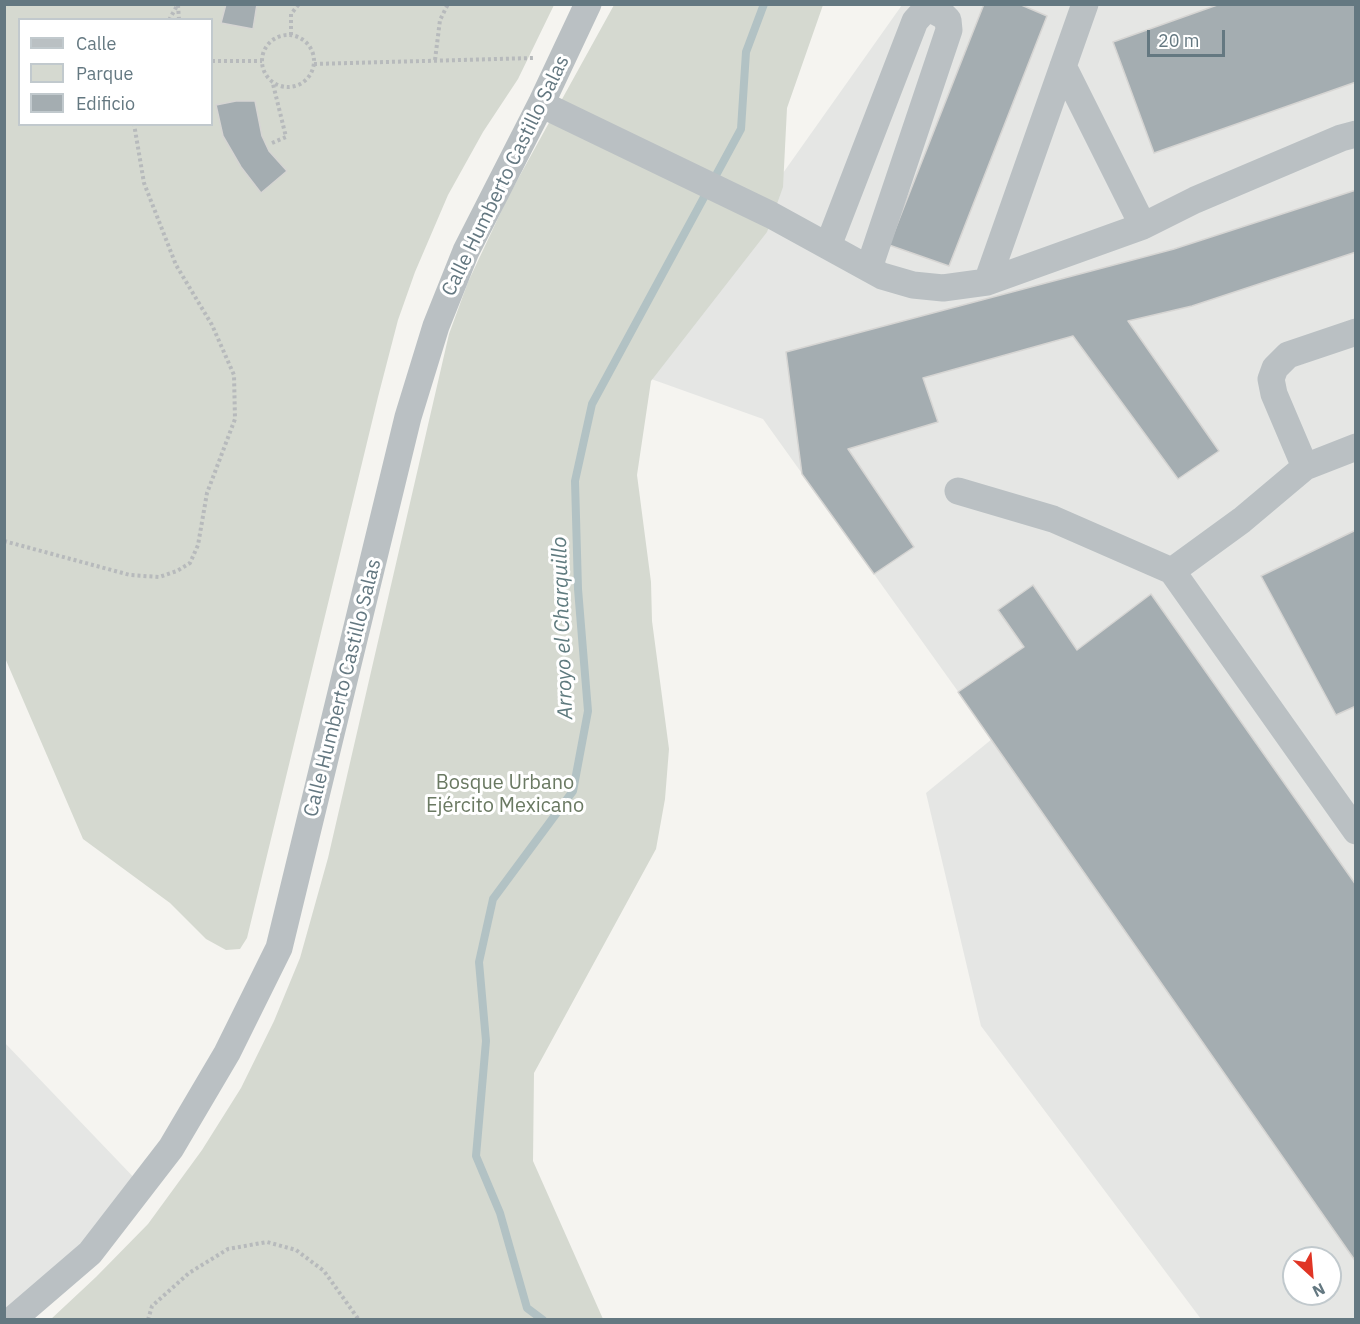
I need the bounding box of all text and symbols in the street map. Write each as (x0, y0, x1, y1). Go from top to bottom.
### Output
legend (18, 18, 213, 126)
scale bar (1150, 18, 1228, 56)
text: 20 m (1158, 29, 1200, 52)
text: Calle (76, 32, 116, 55)
street label: Calle Humberto Castillo Salas (437, 52, 575, 300)
text: Parque (76, 62, 133, 85)
text: Edificio (76, 92, 135, 115)
water label: Arroyo el Charquillo (547, 536, 579, 720)
street label: Calle Humberto Castillo Salas (299, 557, 387, 819)
park label: Bosque Urbano Ejército Mexicano (426, 771, 584, 818)
north arrow (1282, 1246, 1342, 1306)
text: N (1309, 1279, 1329, 1302)

